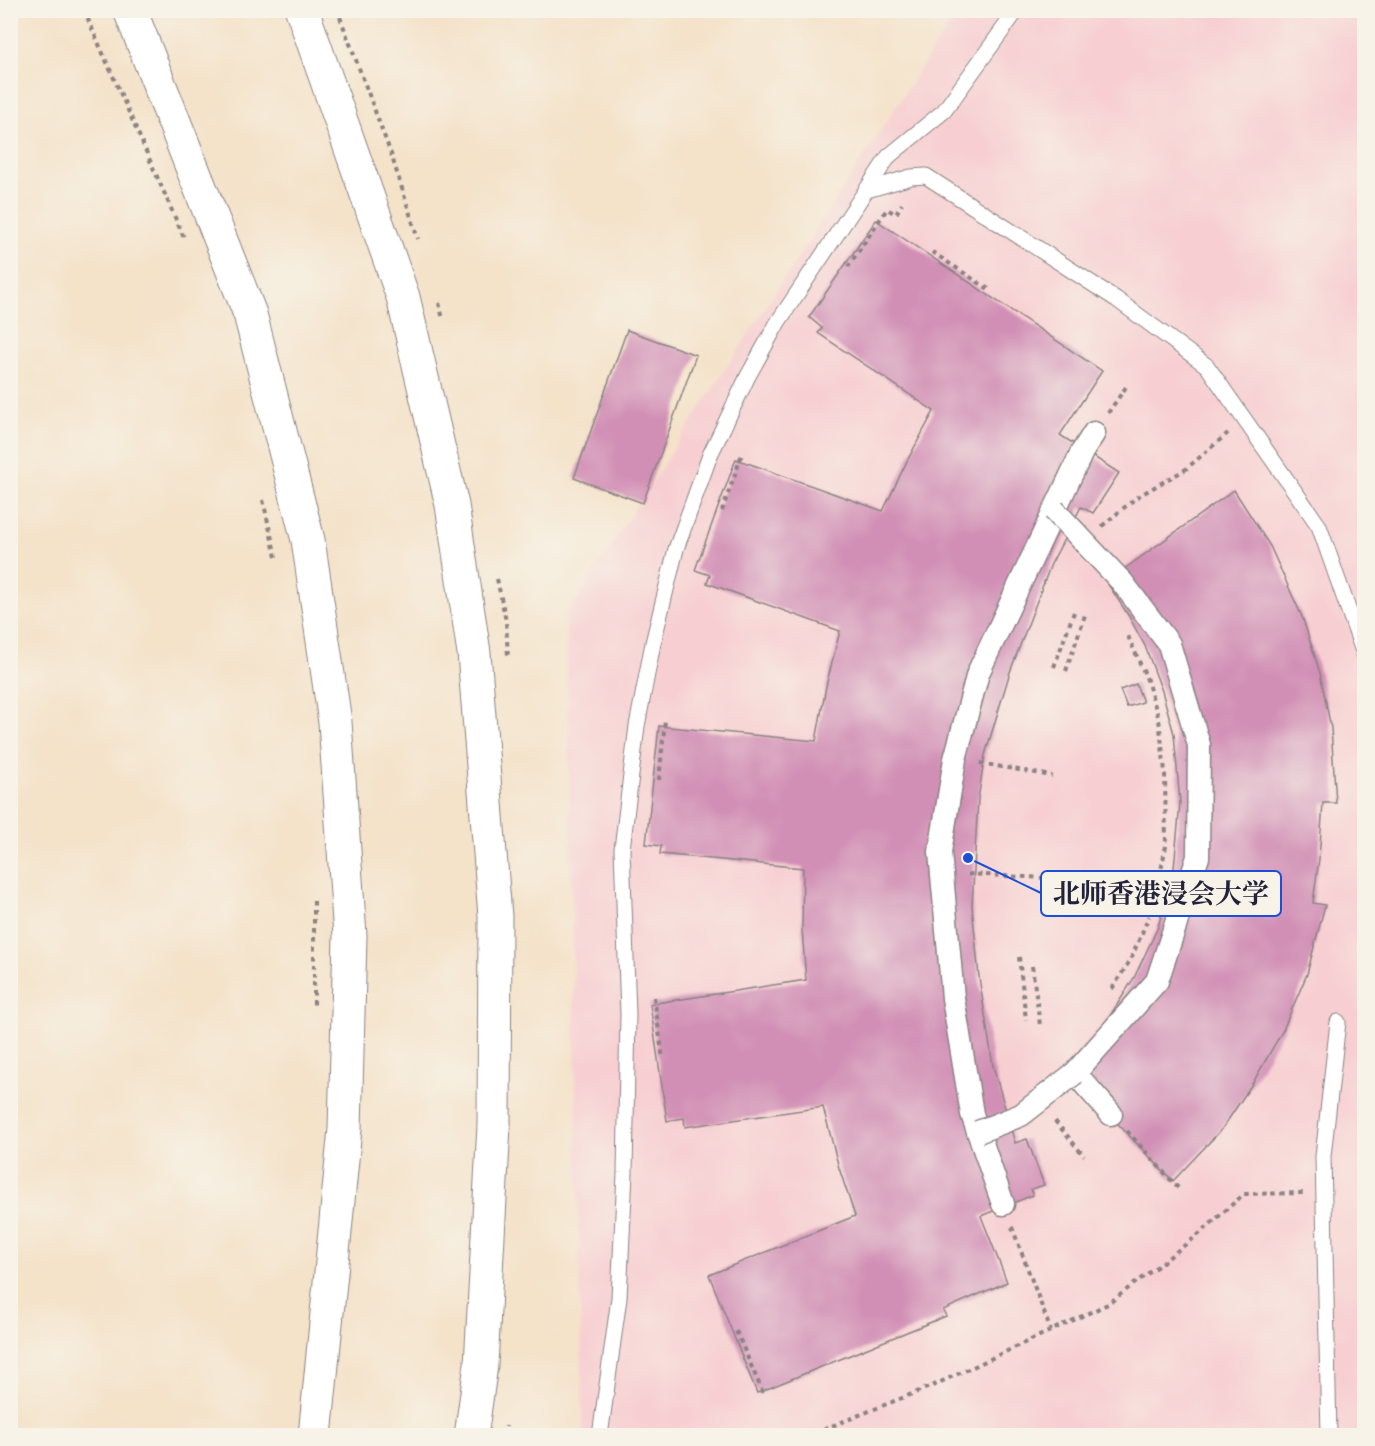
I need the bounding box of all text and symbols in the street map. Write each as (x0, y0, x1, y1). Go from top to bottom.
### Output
callout: 北师香港浸会大学 (1041, 871, 1281, 916)
text: 北师香港浸会大学 (1053, 876, 1269, 913)

